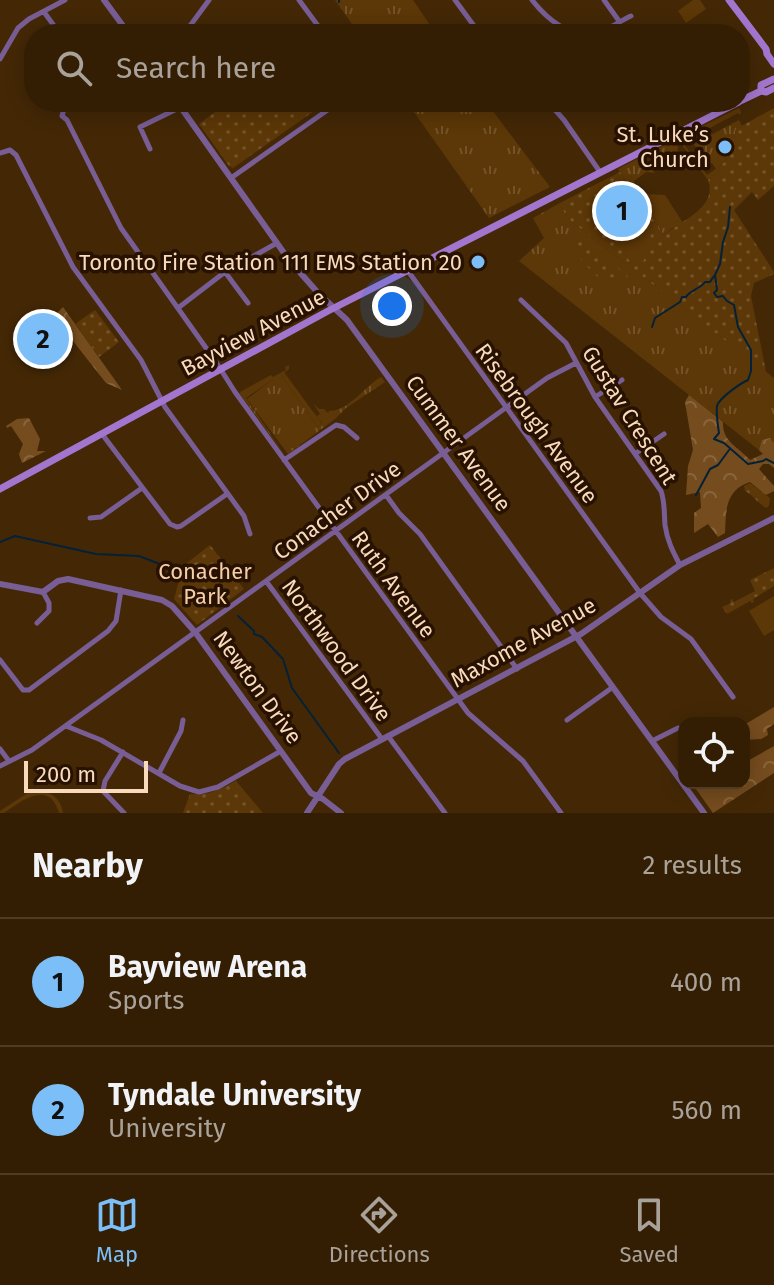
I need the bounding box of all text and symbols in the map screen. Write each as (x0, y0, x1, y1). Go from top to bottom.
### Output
search box (24, 24, 750, 112)
icon: search (52, 46, 96, 90)
text: Search here (116, 50, 276, 86)
place label: St. Luke’s Church (617, 121, 709, 173)
marker: St. Luke’s Church (716, 138, 734, 156)
pin: 1 (596, 181, 648, 241)
place label: Toronto Fire Station 111 EMS Station 20 (79, 249, 462, 276)
marker: Toronto Fire Station 111 EMS Station 20 (469, 253, 487, 271)
street label: Bayview Avenue (176, 283, 330, 382)
your location (372, 286, 412, 326)
pin: 2 (17, 309, 69, 369)
street label: Risebrough Avenue (469, 338, 604, 509)
street label: Gustav Crescent (576, 341, 683, 489)
street label: Cummer Avenue (400, 370, 517, 517)
street label: Conacher Drive (268, 455, 406, 566)
street label: Ruth Avenue (346, 525, 441, 643)
park label: Conacher Park (158, 558, 252, 610)
street label: Northwood Drive (276, 574, 397, 727)
street label: Maxome Avenue (446, 591, 601, 694)
street label: Newton Drive (207, 625, 308, 749)
map controls (678, 717, 750, 789)
button: locate (678, 717, 750, 789)
scale bar (24, 757, 148, 793)
text: 200 m (36, 761, 96, 788)
text: Nearby (32, 845, 143, 886)
text: 2 results (642, 850, 742, 881)
text: Bayview Arena (108, 949, 307, 985)
text: 1 (52, 967, 64, 998)
text: 400 m (670, 967, 742, 998)
text: Sports (108, 985, 184, 1016)
text: Tyndale University (108, 1077, 361, 1113)
text: 2 (51, 1095, 65, 1126)
text: 560 m (671, 1095, 742, 1126)
text: University (108, 1113, 226, 1144)
tab: Map (95, 1193, 139, 1268)
tab: Directions (329, 1193, 430, 1268)
tab: Saved (620, 1193, 679, 1268)

